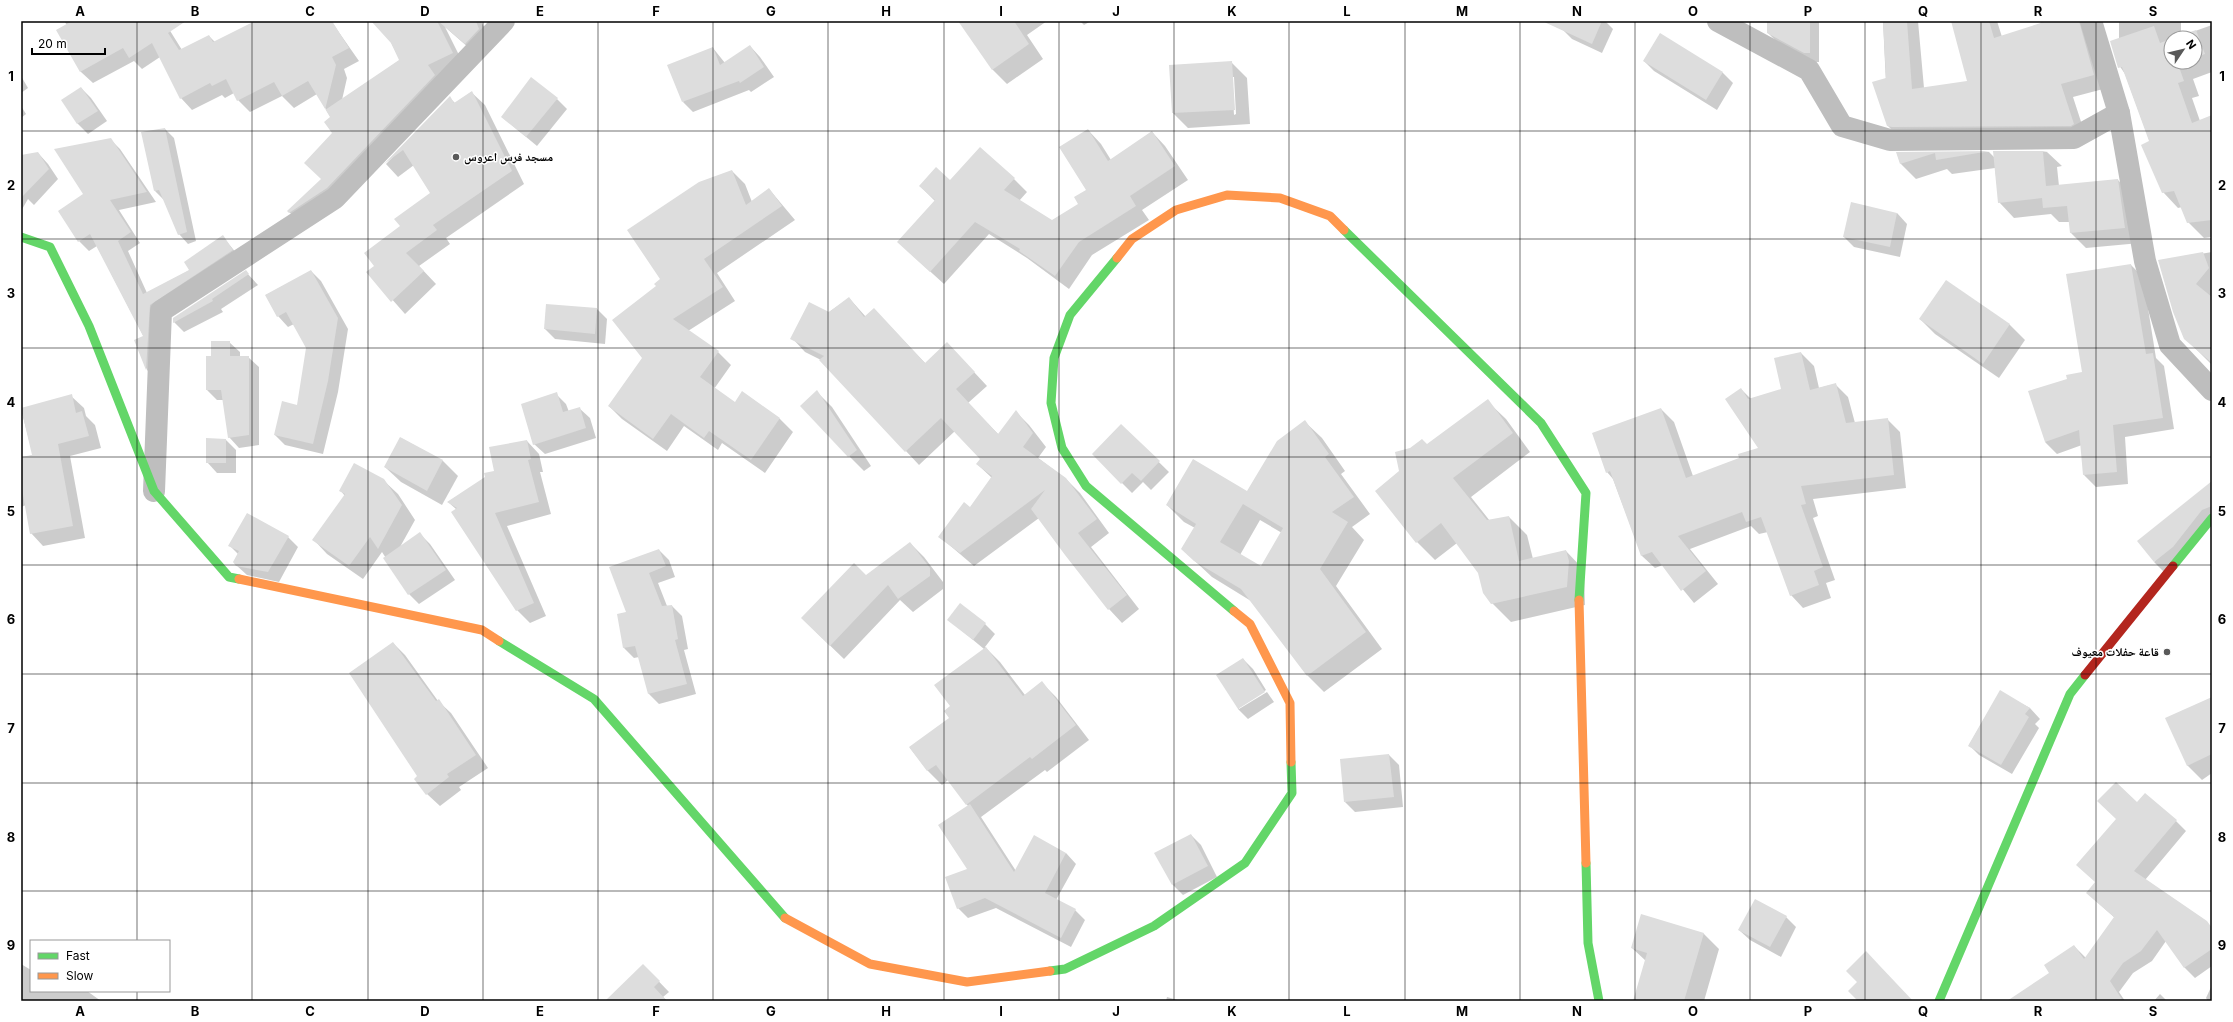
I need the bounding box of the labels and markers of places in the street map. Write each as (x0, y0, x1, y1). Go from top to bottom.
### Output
place label: مسجد فرس اعروس (464, 149, 553, 165)
marker: مسجد فرس اعروس (451, 152, 461, 162)
place label: قاعة حفلات معيوف (2072, 644, 2159, 659)
marker: قاعة حفلات معيوف (2162, 647, 2172, 657)

